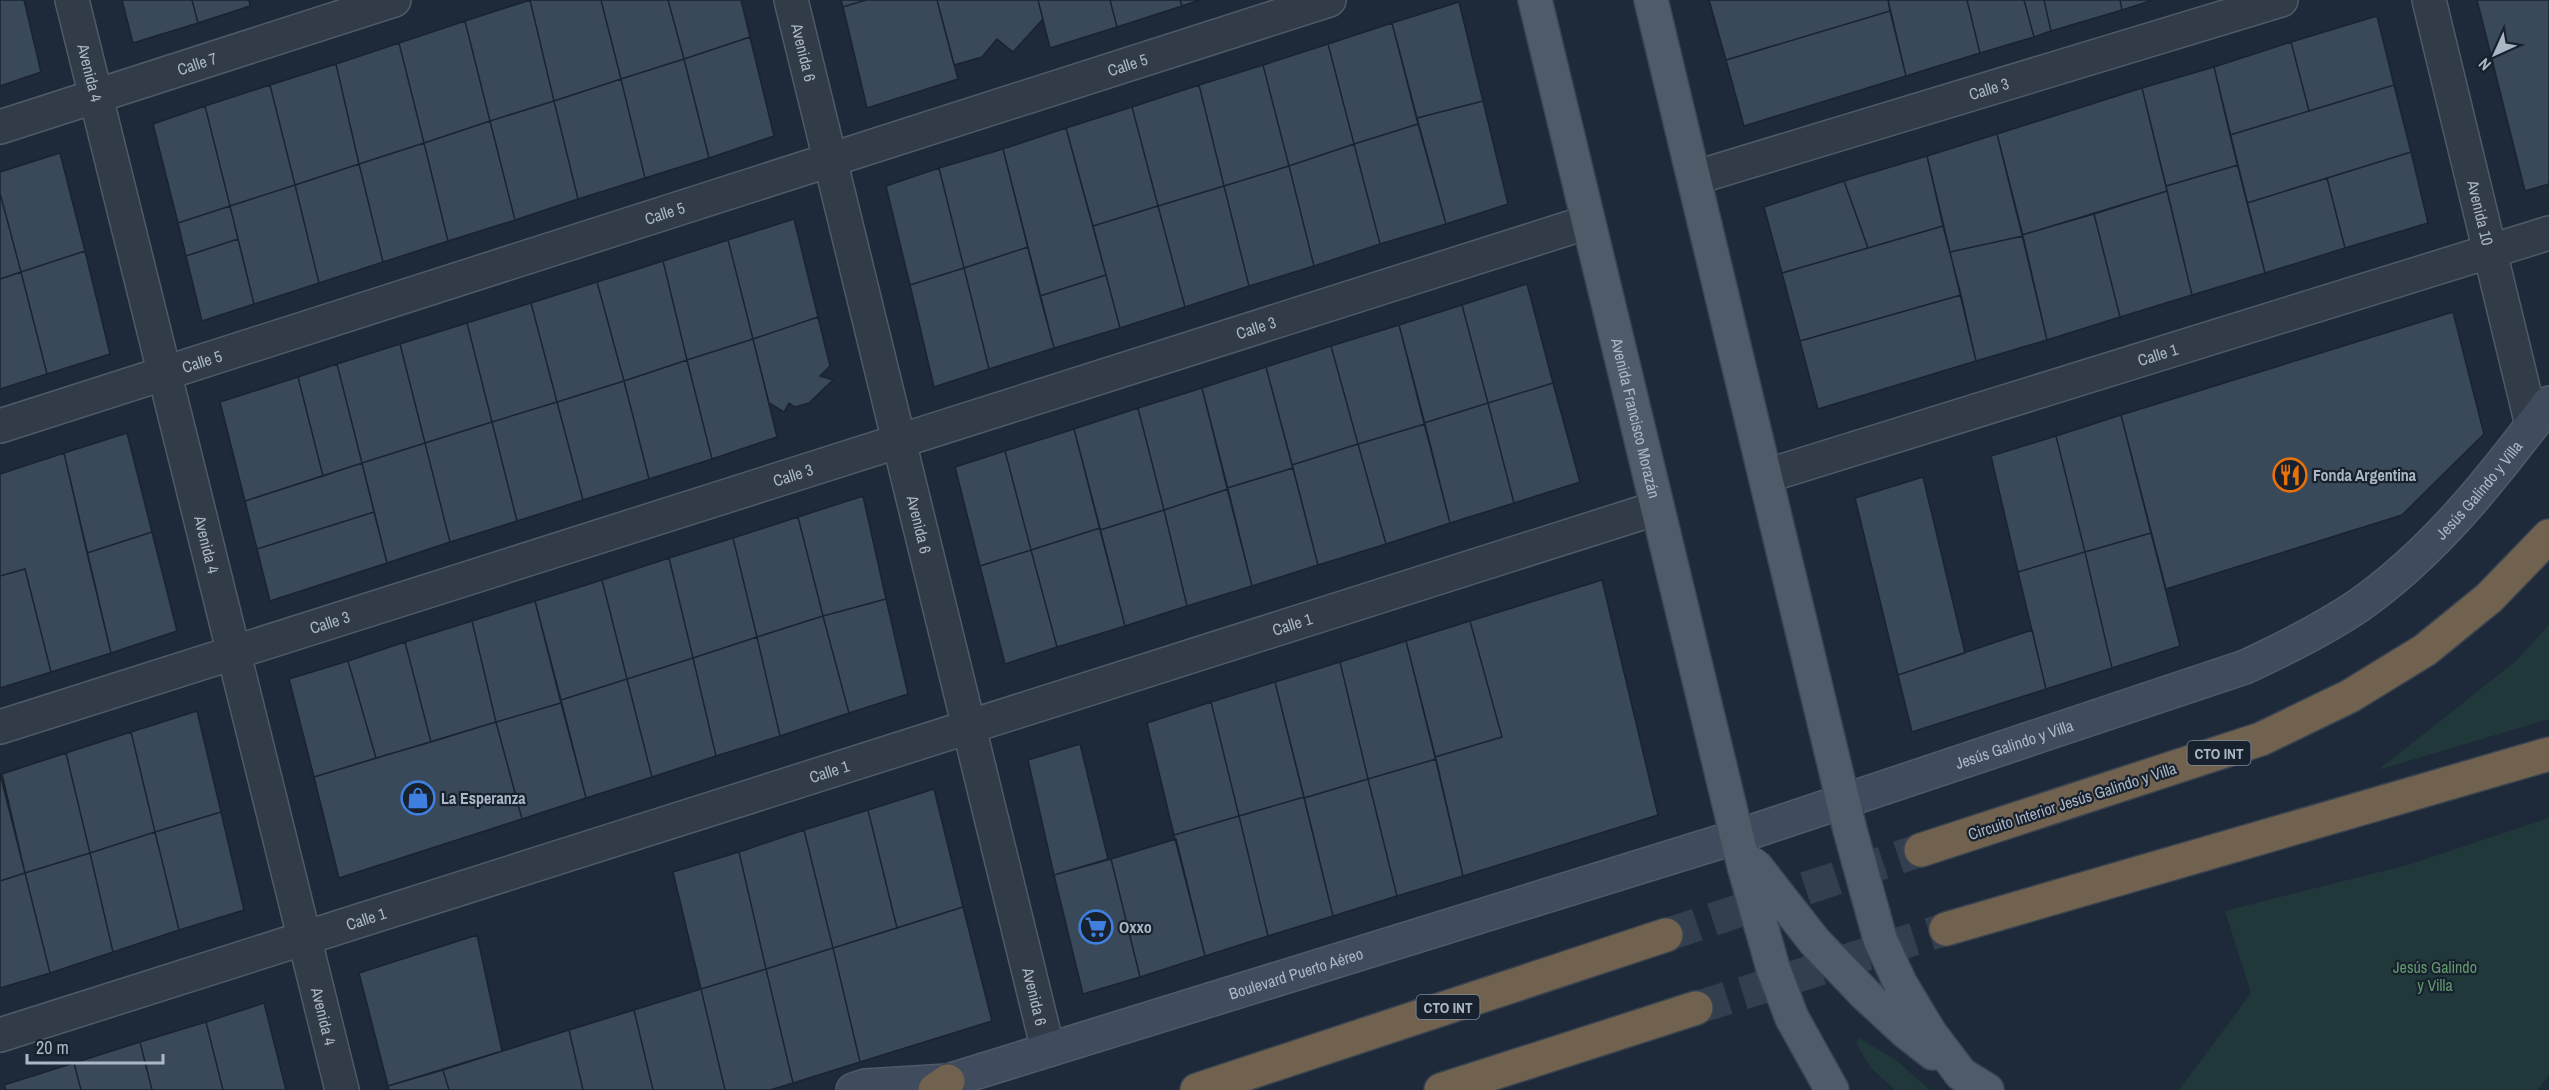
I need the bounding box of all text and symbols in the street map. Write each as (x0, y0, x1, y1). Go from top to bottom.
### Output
street label: Avenida 6 (786, 20, 822, 84)
north arrow (2465, 24, 2525, 84)
street label: Avenida 4 (72, 41, 108, 104)
street label: Calle 7 (174, 47, 220, 80)
street label: Calle 5 (1105, 48, 1150, 81)
text: N (2473, 53, 2496, 76)
street label: Calle 3 (1966, 72, 2011, 105)
street label: Avenida 10 (2462, 177, 2499, 248)
street label: Calle 5 (642, 196, 688, 230)
street label: Calle 3 (1233, 311, 1279, 344)
street label: Avenida Francisco Morazán (1606, 335, 1666, 500)
street label: Calle 1 (2135, 338, 2181, 371)
street label: Calle 5 (179, 345, 225, 378)
street label: Jesús Galindo y Villa (2431, 436, 2528, 544)
restaurant icon: Fonda Argentina (2272, 457, 2308, 493)
street label: Calle 3 (770, 458, 816, 492)
place label: Fonda Argentina (2313, 464, 2417, 486)
street label: Avenida 6 (901, 492, 937, 556)
street label: Avenida 4 (189, 512, 225, 576)
street label: Calle 3 (307, 605, 353, 639)
street label: Calle 1 (1269, 607, 1316, 641)
street label: Jesús Galindo y Villa (1952, 714, 2077, 774)
road number: CTO INT (2188, 741, 2250, 765)
street label: Calle 1 (806, 754, 853, 788)
street label: Circuito Interior Jesús Galindo y Villa (1965, 757, 2180, 845)
shop icon: La Esperanza (400, 780, 436, 816)
place label: La Esperanza (441, 787, 526, 809)
street label: Calle 1 (343, 902, 389, 935)
supermarket icon: Oxxo (1078, 909, 1114, 945)
place label: Oxxo (1119, 916, 1152, 938)
street label: Boulevard Puerto Aéreo (1226, 942, 1366, 1004)
park label: Jesús Galindo y Villa (2393, 956, 2477, 996)
street label: Avenida 6 (1017, 964, 1053, 1028)
street label: Avenida 4 (306, 984, 341, 1048)
road number: CTO INT (1416, 995, 1480, 1019)
scale bar (27, 1027, 164, 1065)
text: 20 m (36, 1035, 69, 1060)

